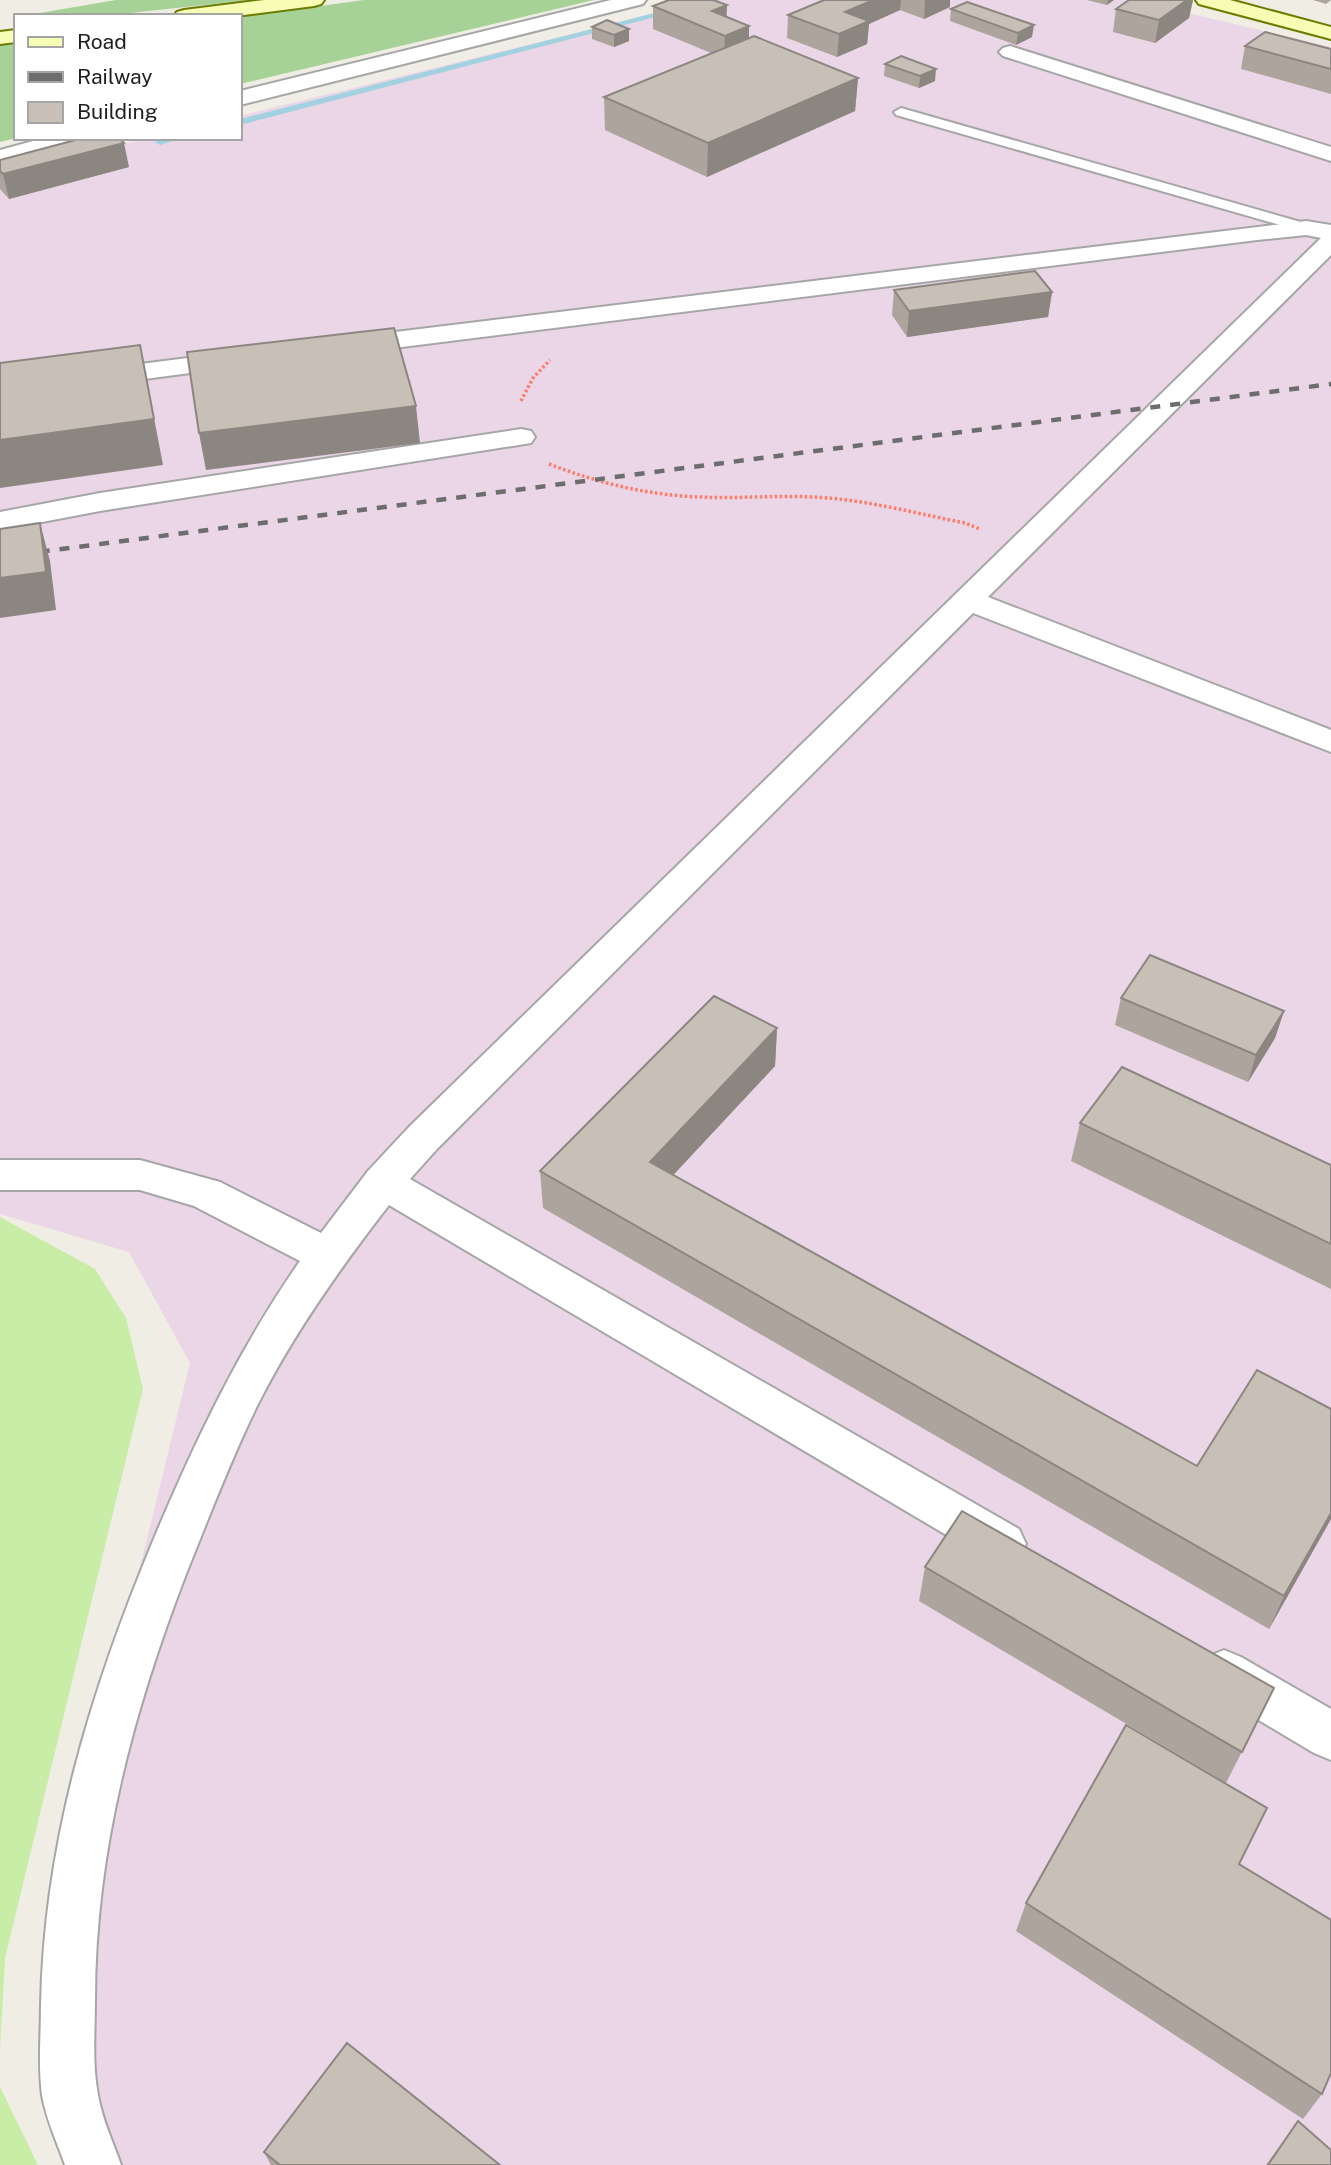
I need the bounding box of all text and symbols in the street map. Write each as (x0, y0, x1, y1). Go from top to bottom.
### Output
legend (14, 14, 242, 140)
text: Road (77, 29, 127, 54)
text: Railway (77, 64, 153, 89)
text: Building (77, 99, 158, 124)

